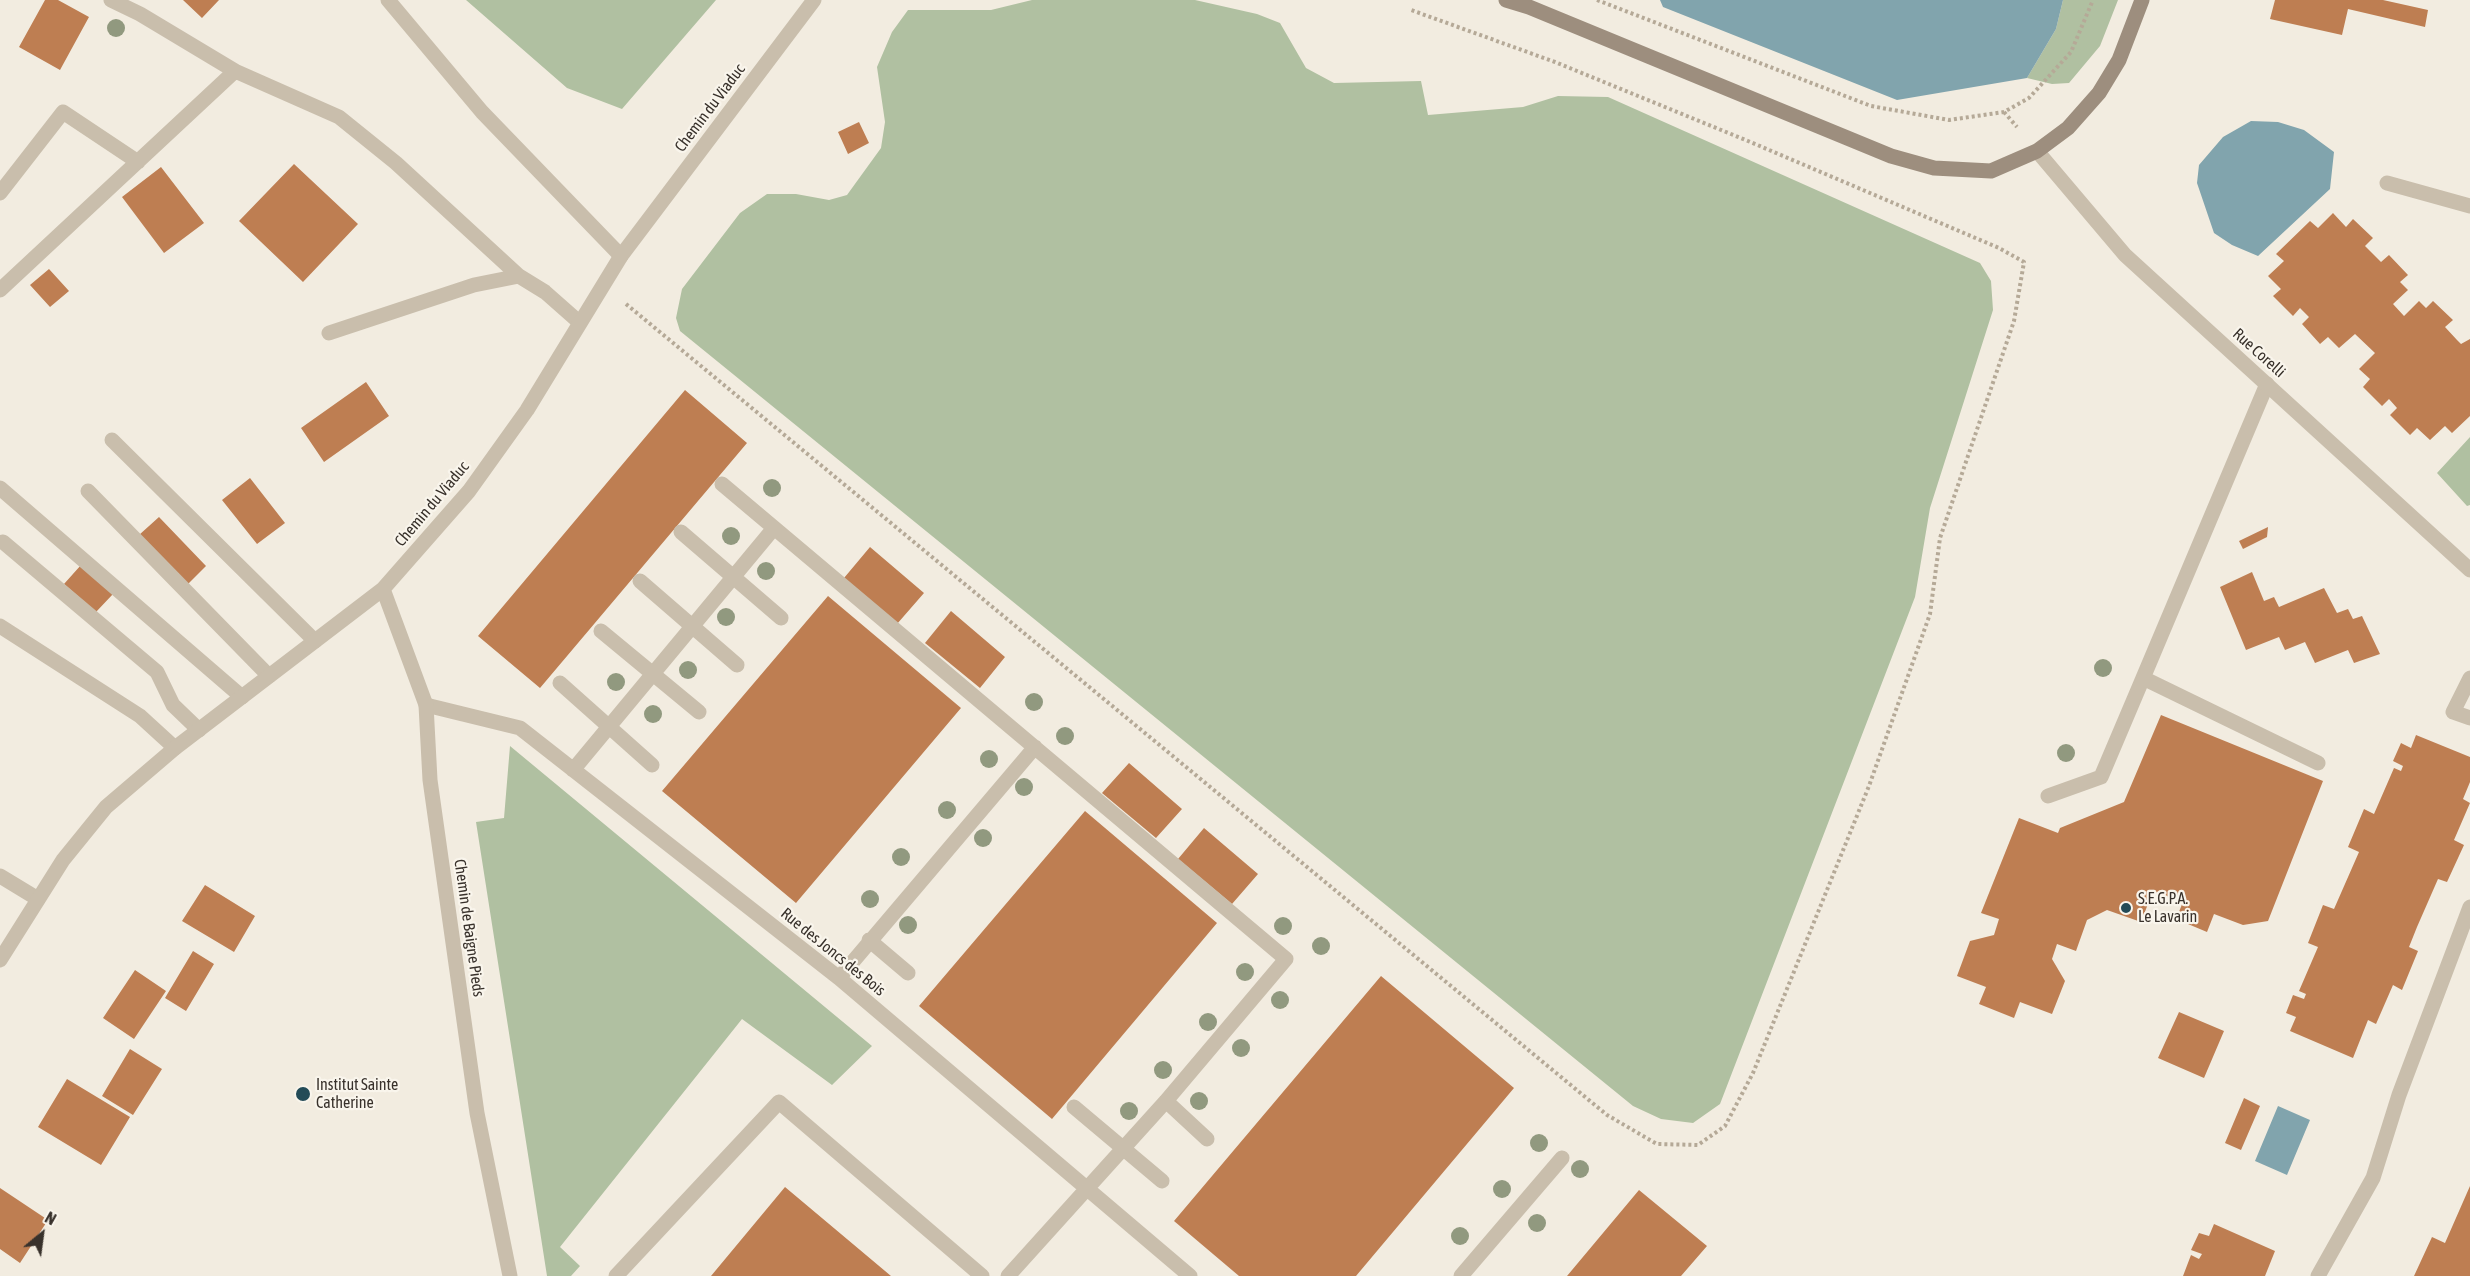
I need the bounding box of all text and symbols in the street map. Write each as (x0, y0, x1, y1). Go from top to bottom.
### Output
street label: Chemin du Viaduc (671, 60, 749, 156)
street label: Rue Corelli (2229, 324, 2289, 382)
street label: Chemin du Viaduc (391, 458, 473, 550)
street label: Chemin de Baigne Pieds (450, 858, 488, 998)
place label: S.E.G.P.A. Le Lavarin (2138, 889, 2197, 927)
marker: S.E.G.P.A. Le Lavarin (2119, 901, 2133, 915)
street label: Rue des Joncs des Bois (777, 904, 889, 1000)
place label: Institut Sainte Catherine (316, 1075, 398, 1113)
marker: Institut Sainte Catherine (294, 1085, 312, 1103)
north arrow (12, 1204, 72, 1264)
text: N (42, 1208, 59, 1228)

